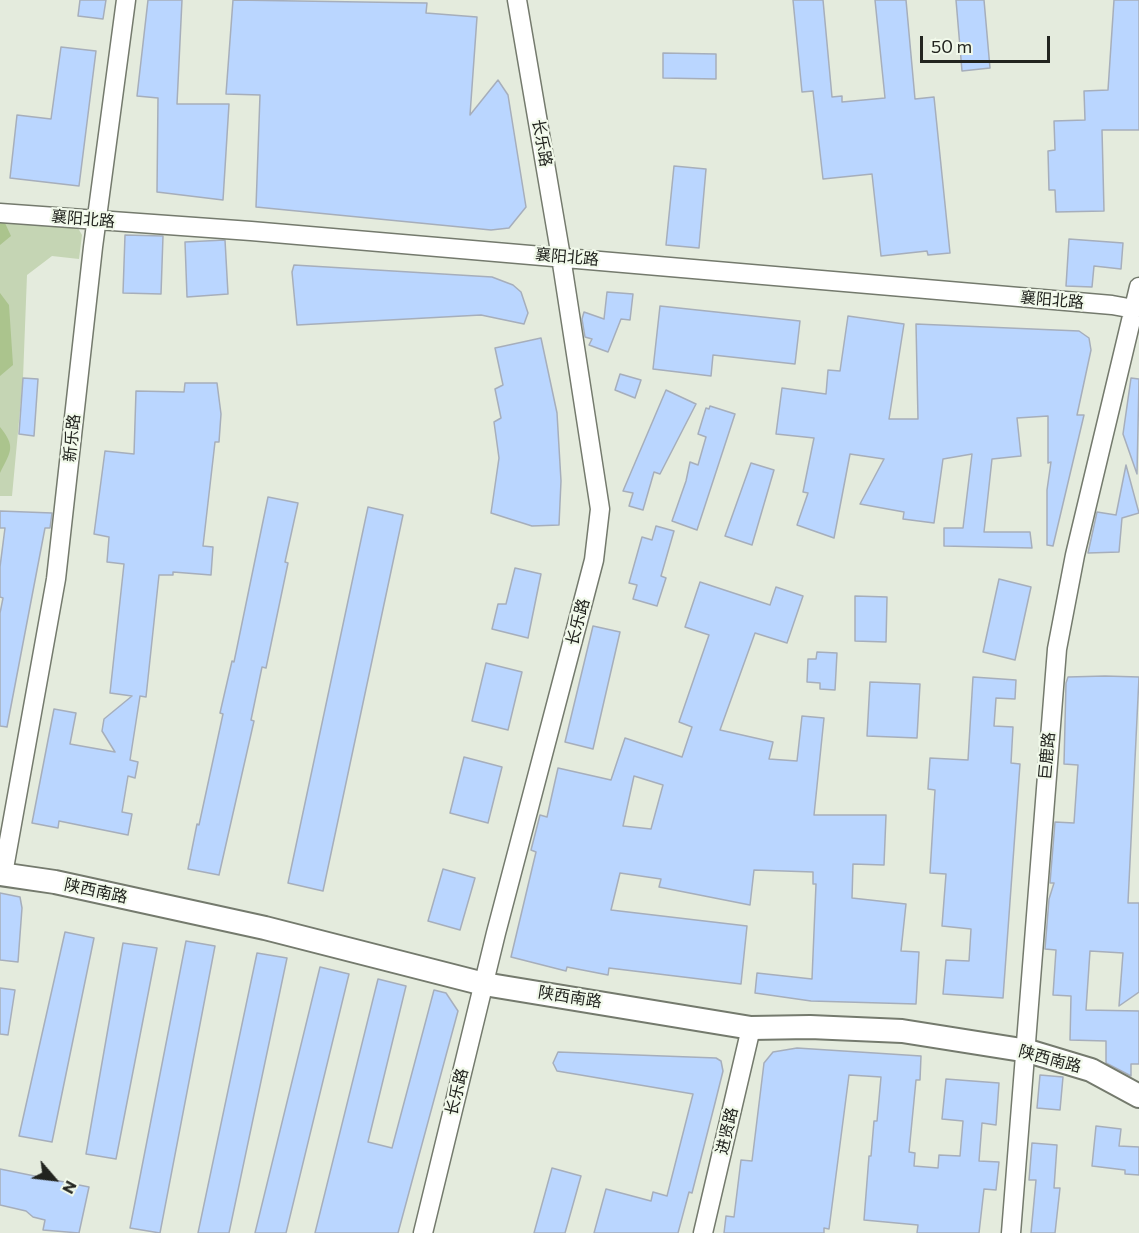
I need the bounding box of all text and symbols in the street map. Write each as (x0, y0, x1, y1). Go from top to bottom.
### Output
scale bar (923, 24, 1054, 62)
text: 50 m (931, 35, 972, 57)
street label: 长乐路 (528, 118, 556, 168)
street label: 襄阳北路 (50, 207, 116, 231)
street label: 襄阳北路 (534, 245, 600, 269)
street label: 襄阳北路 (1019, 288, 1085, 312)
street label: 新乐路 (60, 413, 84, 463)
street label: 长乐路 (563, 596, 593, 648)
street label: 巨鹿路 (1035, 731, 1059, 781)
street label: 陕西南路 (63, 875, 129, 907)
street label: 陕西南路 (537, 983, 603, 1011)
street label: 陕西南路 (1017, 1041, 1083, 1077)
street label: 长乐路 (442, 1066, 472, 1118)
street label: 进贤路 (712, 1105, 742, 1157)
north arrow (24, 1149, 84, 1209)
text: N (59, 1178, 82, 1197)

